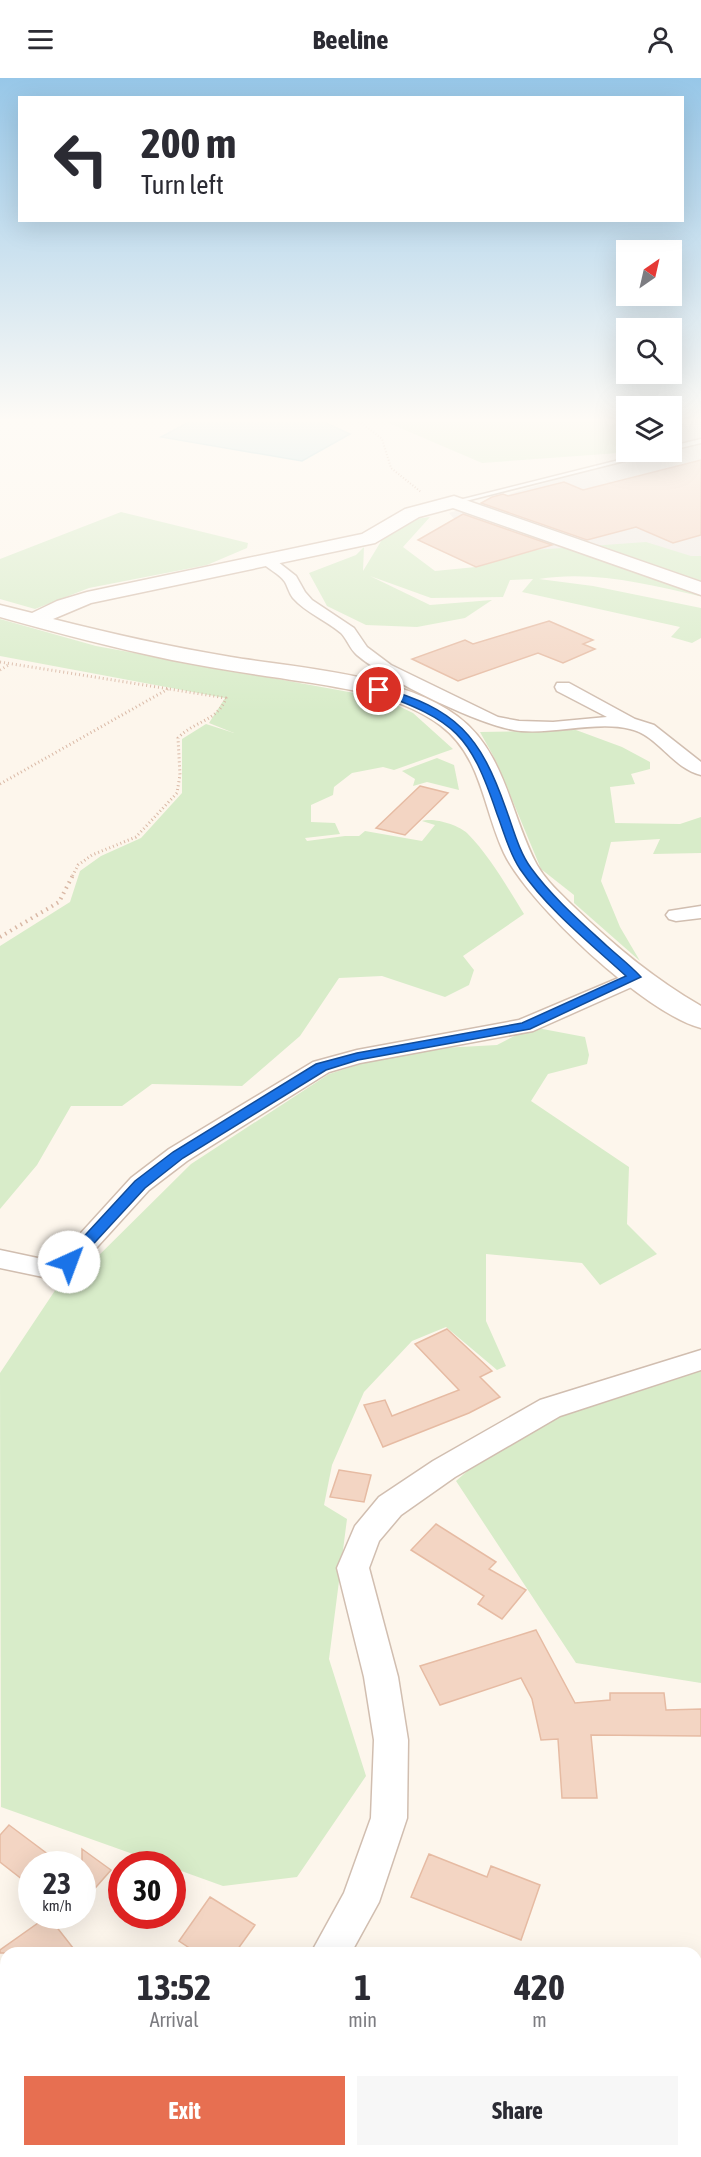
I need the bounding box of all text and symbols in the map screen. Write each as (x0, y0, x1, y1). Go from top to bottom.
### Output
icon: menu (24, 23, 57, 56)
icon: person (644, 23, 677, 56)
text: Beeline (313, 24, 388, 55)
text: 200 m (141, 119, 236, 167)
icon: left (42, 120, 120, 198)
text: Turn left (141, 169, 224, 200)
north arrow (616, 240, 682, 306)
map controls (616, 240, 682, 462)
button: search (616, 318, 682, 384)
button: layers (616, 396, 682, 462)
pin (353, 664, 404, 715)
icon: arrive (362, 673, 395, 706)
position arrow (37, 1230, 101, 1294)
speed limit sign: 30 (108, 1851, 186, 1929)
text: 23 (43, 1866, 71, 1900)
text: km/h (42, 1897, 72, 1914)
text: 13:52 (137, 1966, 211, 2008)
text: 1 (354, 1966, 371, 2008)
text: 420 (514, 1966, 565, 2008)
text: Arrival (150, 2008, 199, 2031)
text: min (348, 2008, 377, 2031)
text: m (532, 2008, 547, 2031)
button: Exit (24, 2076, 345, 2145)
button: Share (357, 2076, 678, 2145)

